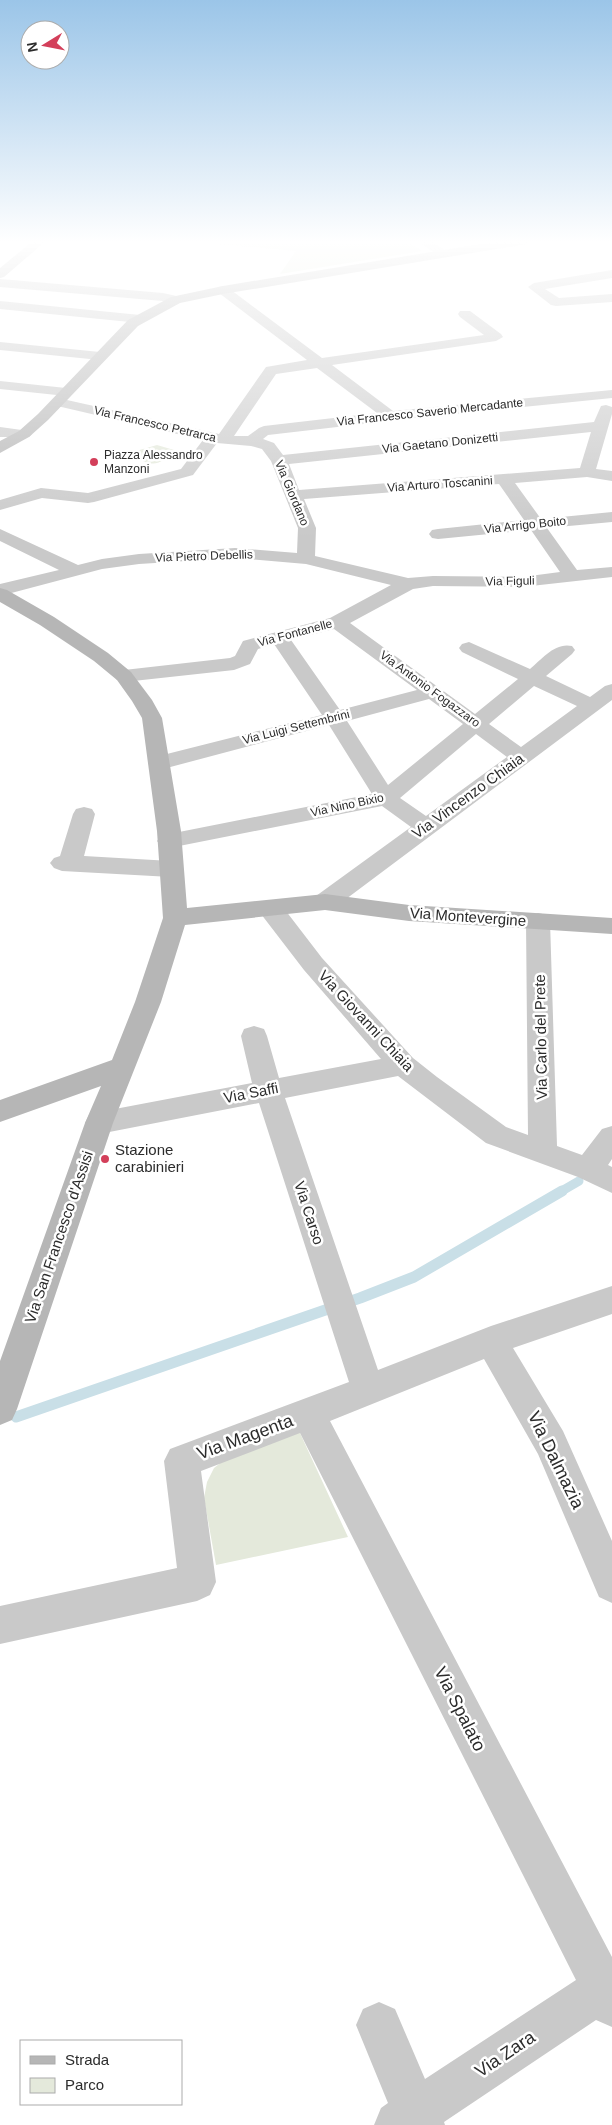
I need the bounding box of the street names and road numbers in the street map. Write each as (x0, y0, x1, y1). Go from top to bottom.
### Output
street label: Via Francesco Saverio Mercadante (336, 395, 524, 429)
street label: Via Francesco Petrarca (92, 403, 218, 445)
street label: Via Gaetano Donizetti (381, 430, 499, 456)
street label: Via Giordano (272, 458, 312, 528)
street label: Via Arturo Toscanini (387, 473, 493, 495)
street label: Via Arrigo Boito (483, 514, 567, 536)
street label: Via Pietro Debellis (155, 547, 253, 565)
street label: Via Figuli (485, 574, 535, 588)
street label: Via Fontanelle (256, 616, 334, 650)
street label: Via Antonio Fogazzaro (377, 648, 483, 730)
street label: Via Luigi Settembrini (241, 707, 351, 747)
street label: Via Vincenzo Chiaia (409, 749, 527, 842)
street label: Via Nino Bixio (309, 790, 385, 820)
street label: Via Montevergine (409, 904, 527, 929)
street label: Via Giovanni Chiaia (315, 967, 418, 1075)
street label: Via Carlo del Prete (531, 974, 550, 1100)
street label: Via Saffi (222, 1079, 280, 1106)
street label: Via San Francesco d'Assisi (21, 1148, 96, 1325)
street label: Via Carso (291, 1179, 328, 1247)
street label: Via Dalmazia (524, 1408, 589, 1513)
street label: Via Magenta (194, 1410, 297, 1464)
street label: Via Spalato (430, 1664, 490, 1754)
street label: Via Zara (471, 2026, 539, 2081)

